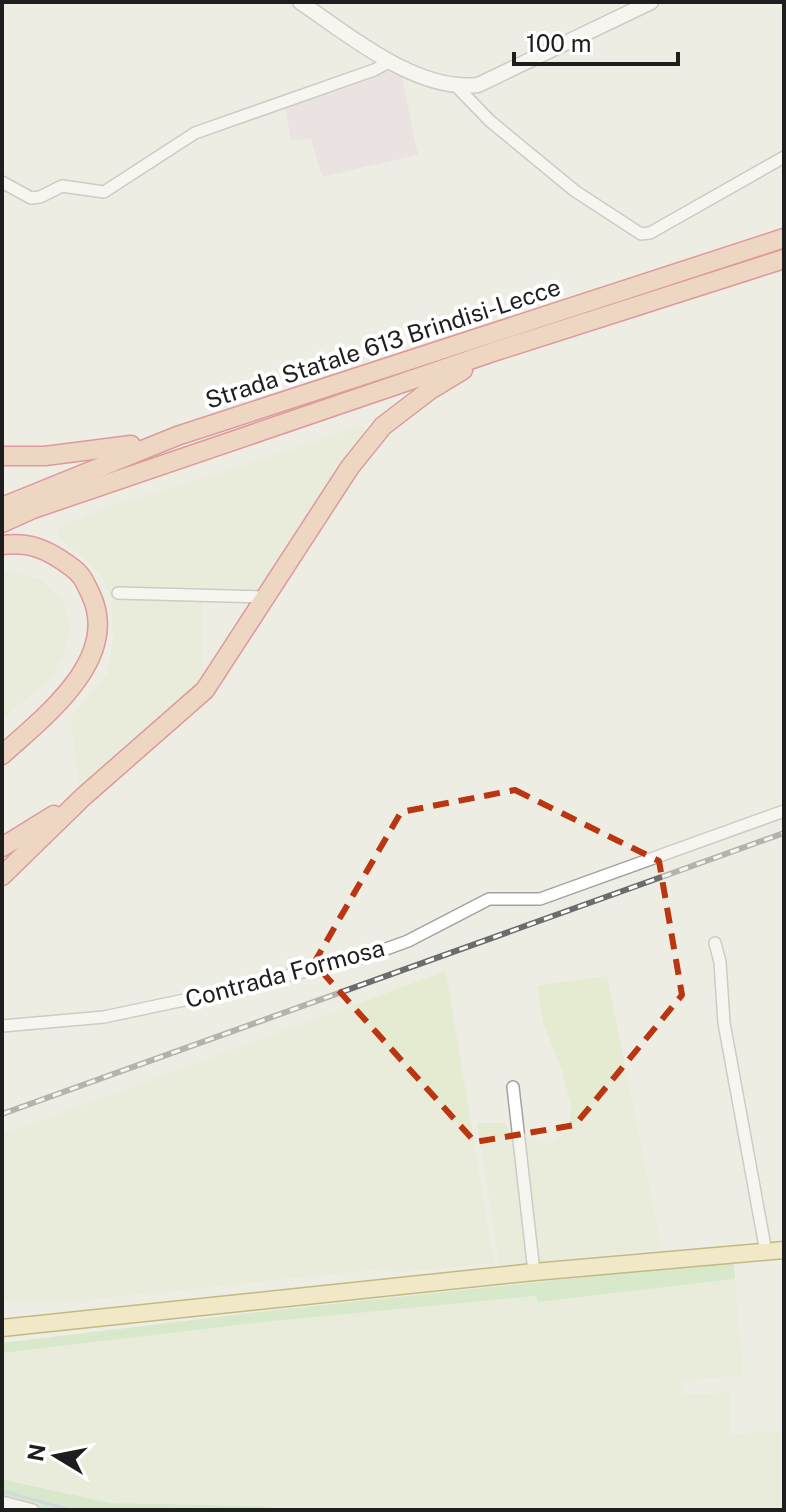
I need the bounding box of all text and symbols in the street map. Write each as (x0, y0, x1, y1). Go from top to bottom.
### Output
scale bar (514, 16, 678, 66)
text: 100 m (526, 29, 592, 57)
street label: Strada Statale 613 Brindisi-Lecce (202, 272, 564, 414)
street label: Contrada Formosa (182, 933, 387, 1013)
north arrow (16, 1416, 96, 1496)
text: N (22, 1442, 51, 1463)

